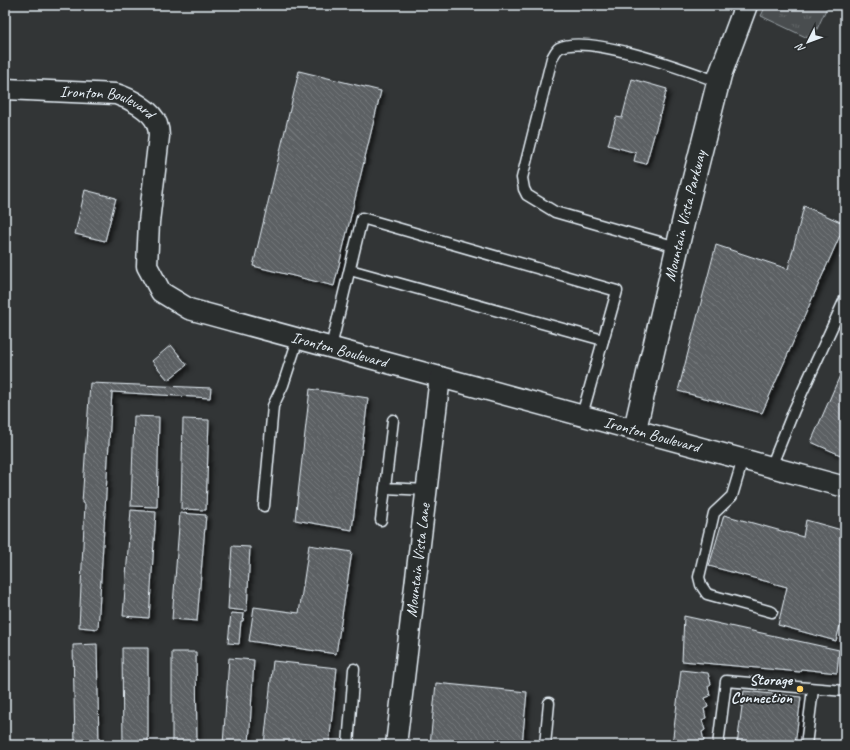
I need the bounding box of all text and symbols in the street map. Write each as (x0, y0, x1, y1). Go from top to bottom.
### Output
north arrow (788, 22, 828, 62)
text: N (792, 40, 808, 56)
street label: Ironton Boulevard (59, 81, 161, 125)
street label: Mountain Vista Parkway (660, 147, 711, 283)
street label: Ironton Boulevard (289, 327, 392, 373)
street label: Ironton Boulevard (602, 412, 705, 458)
street label: Mountain Vista Lane (401, 500, 435, 618)
place label: Storage Connection (731, 670, 794, 708)
marker: Storage Connection (795, 684, 805, 694)

